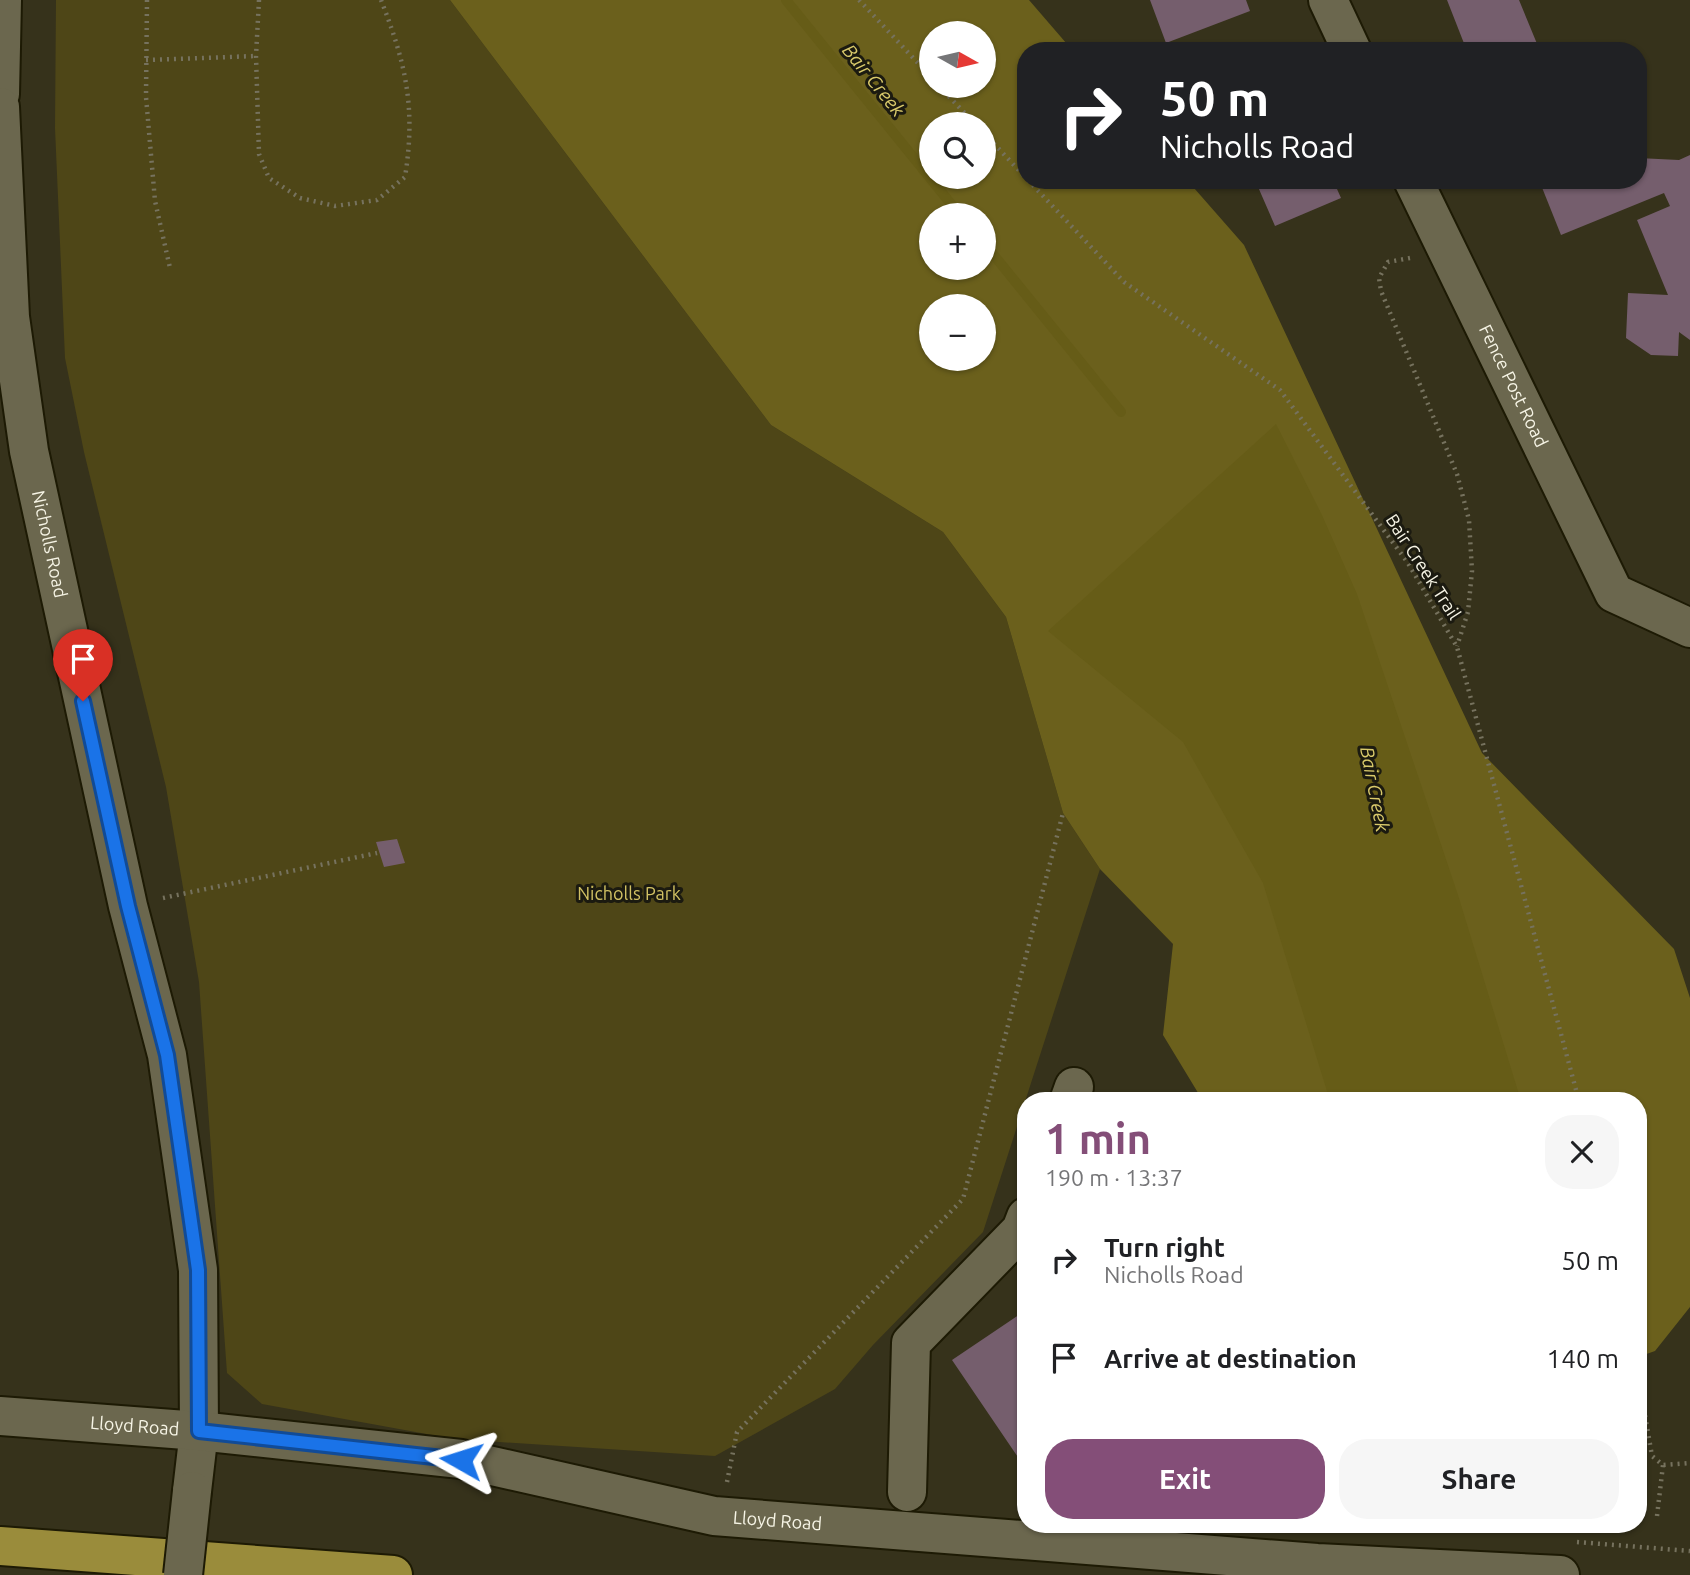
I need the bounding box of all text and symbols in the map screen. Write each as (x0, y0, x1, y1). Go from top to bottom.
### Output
north arrow (919, 21, 996, 98)
map controls (919, 21, 996, 371)
water label: Bair Creek (838, 39, 910, 121)
icon: right (1045, 70, 1136, 161)
text: 50 m (1160, 70, 1269, 125)
button: search (919, 112, 996, 189)
text: Nicholls Road (1160, 128, 1354, 164)
button: + (919, 203, 996, 280)
button: − (919, 294, 996, 371)
street label: Fence Post Road (1476, 321, 1552, 450)
street label: Nicholls Road (29, 488, 72, 600)
street label: Bair Creek Trail (1382, 510, 1465, 623)
pin (53, 629, 113, 701)
icon: arrive (64, 640, 102, 678)
water label: Bair Creek (1356, 744, 1394, 834)
park label: Nicholls Park (577, 883, 681, 903)
text: 1 min (1045, 1115, 1151, 1162)
button: close (1545, 1115, 1619, 1189)
text: 190 m · 13:37 (1045, 1165, 1183, 1190)
text: Turn right (1104, 1233, 1225, 1262)
icon: right (1045, 1241, 1083, 1279)
text: 50 m (1561, 1246, 1619, 1275)
text: Nicholls Road (1104, 1262, 1244, 1287)
icon: arrive (1045, 1339, 1083, 1377)
text: Arrive at destination (1104, 1344, 1357, 1373)
text: 140 m (1547, 1344, 1619, 1373)
street label: Lloyd Road (89, 1412, 180, 1438)
position arrow (424, 1423, 498, 1497)
button: Exit (1045, 1439, 1325, 1519)
button: Share (1339, 1439, 1619, 1519)
street label: Lloyd Road (732, 1507, 823, 1533)

